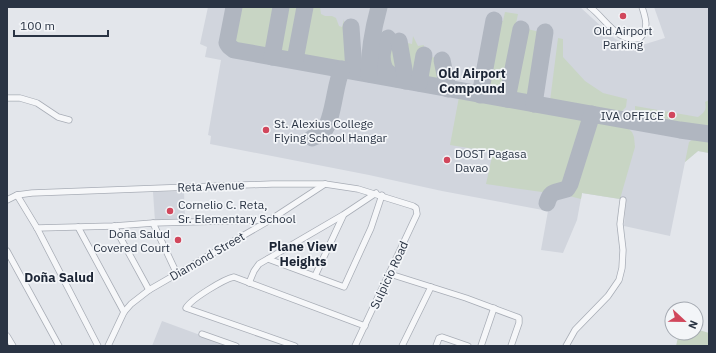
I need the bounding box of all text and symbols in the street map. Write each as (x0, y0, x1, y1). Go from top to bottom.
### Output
marker: Old Airport Parking (618, 11, 628, 21)
scale bar (14, 12, 108, 38)
text: 100 m (20, 18, 55, 33)
place label: Old Airport Parking (594, 23, 653, 52)
district label: Old Airport Compound (438, 65, 506, 97)
place label: IVA OFFICE (601, 108, 664, 123)
marker: IVA OFFICE (667, 110, 677, 120)
place label: St. Alexius College Flying School Hangar (274, 116, 388, 145)
marker: St. Alexius College Flying School Hangar (261, 125, 271, 135)
place label: DOST Pagasa Davao (455, 146, 527, 175)
marker: DOST Pagasa Davao (442, 155, 452, 165)
street label: Reta Avenue (177, 177, 245, 195)
place label: Cornelio C. Reta, Sr. Elementary School (178, 197, 296, 226)
marker: Cornelio C. Reta, Sr. Elementary School (165, 206, 175, 216)
place label: Doña Salud Covered Court (93, 226, 170, 255)
street label: Diamond Street (167, 228, 247, 284)
marker: Doña Salud Covered Court (173, 235, 183, 245)
district label: Plane View Heights (269, 238, 337, 270)
street label: Sulpicio Road (367, 239, 411, 311)
district label: Doña Salud (24, 269, 94, 286)
north arrow (664, 301, 704, 341)
text: N (685, 318, 701, 331)

